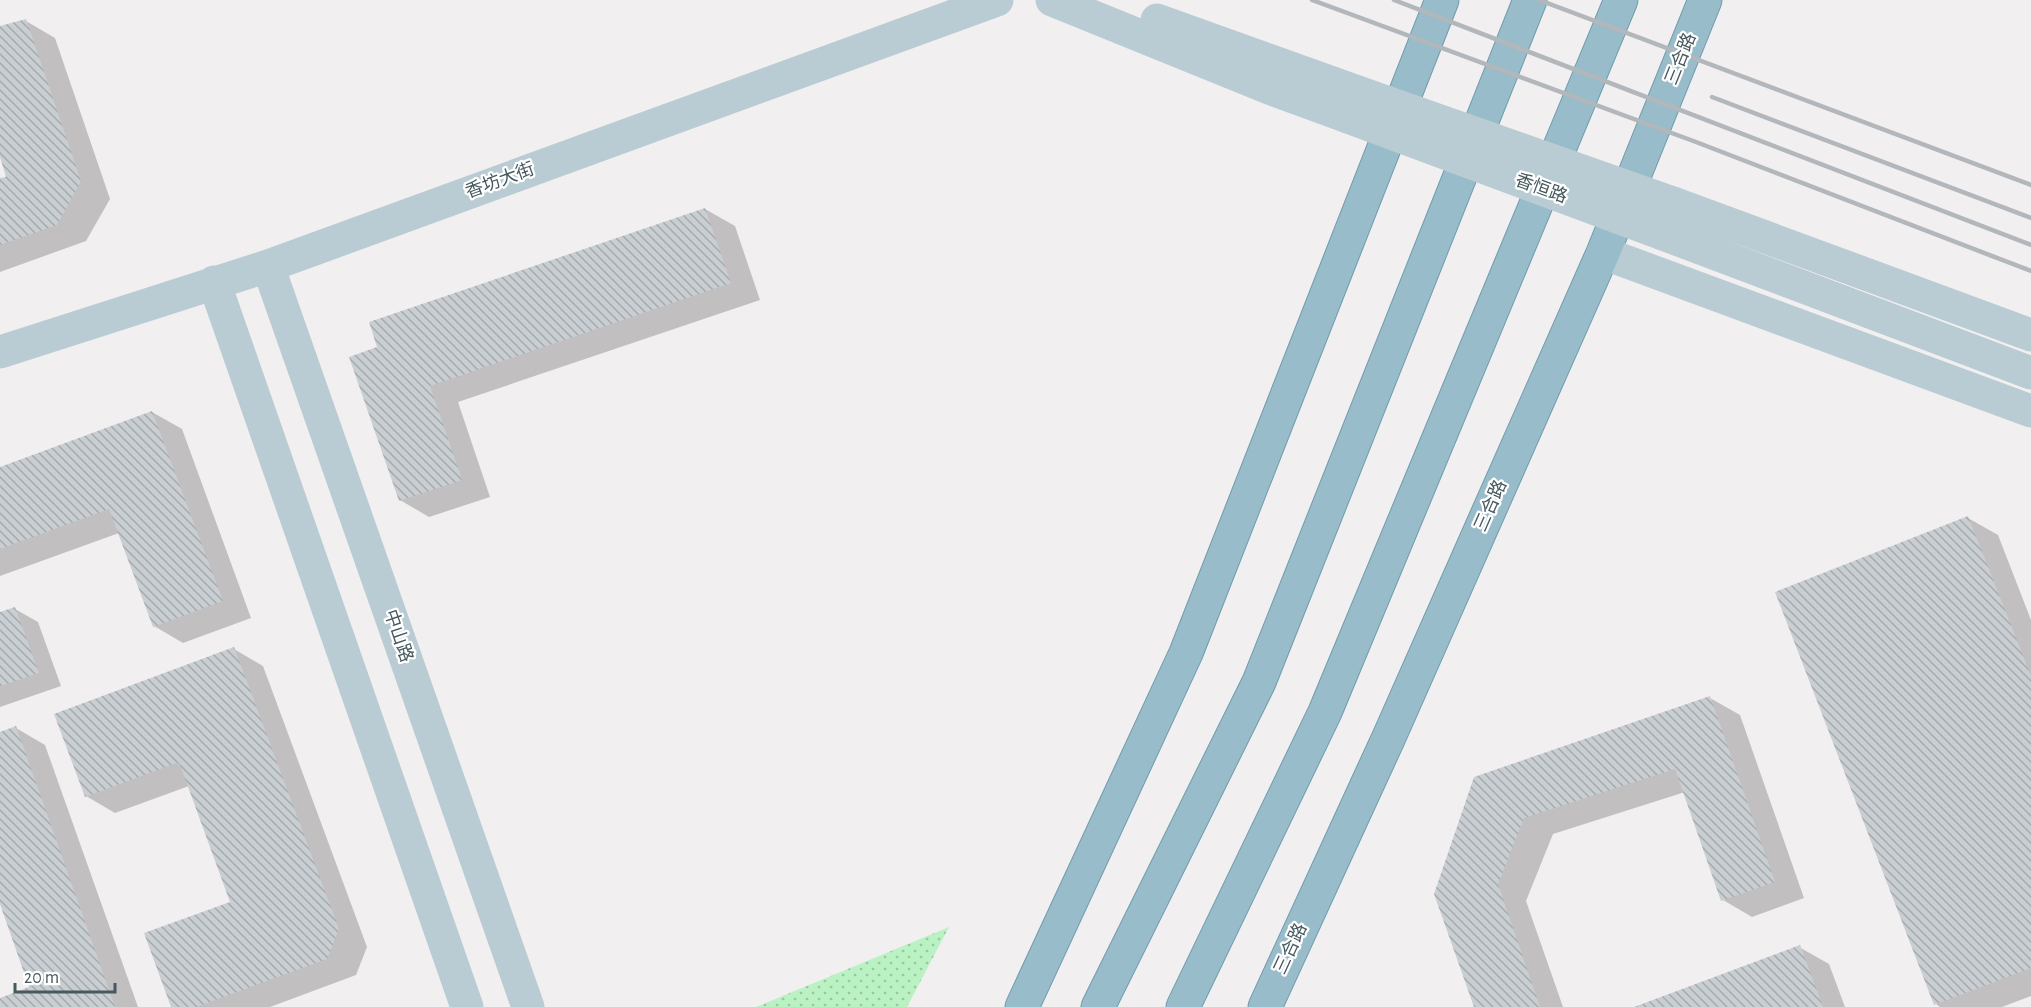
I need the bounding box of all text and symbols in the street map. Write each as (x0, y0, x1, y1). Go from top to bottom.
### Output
street label: 三合路 (1661, 30, 1699, 87)
street label: 香坊大街 (462, 158, 537, 202)
street label: 香恒路 (1513, 169, 1570, 207)
street label: 三合路 (1470, 477, 1510, 534)
street label: 中山路 (381, 607, 417, 664)
street label: 三合路 (1270, 920, 1311, 977)
scale bar (15, 956, 116, 994)
text: 20 m (24, 969, 59, 987)

